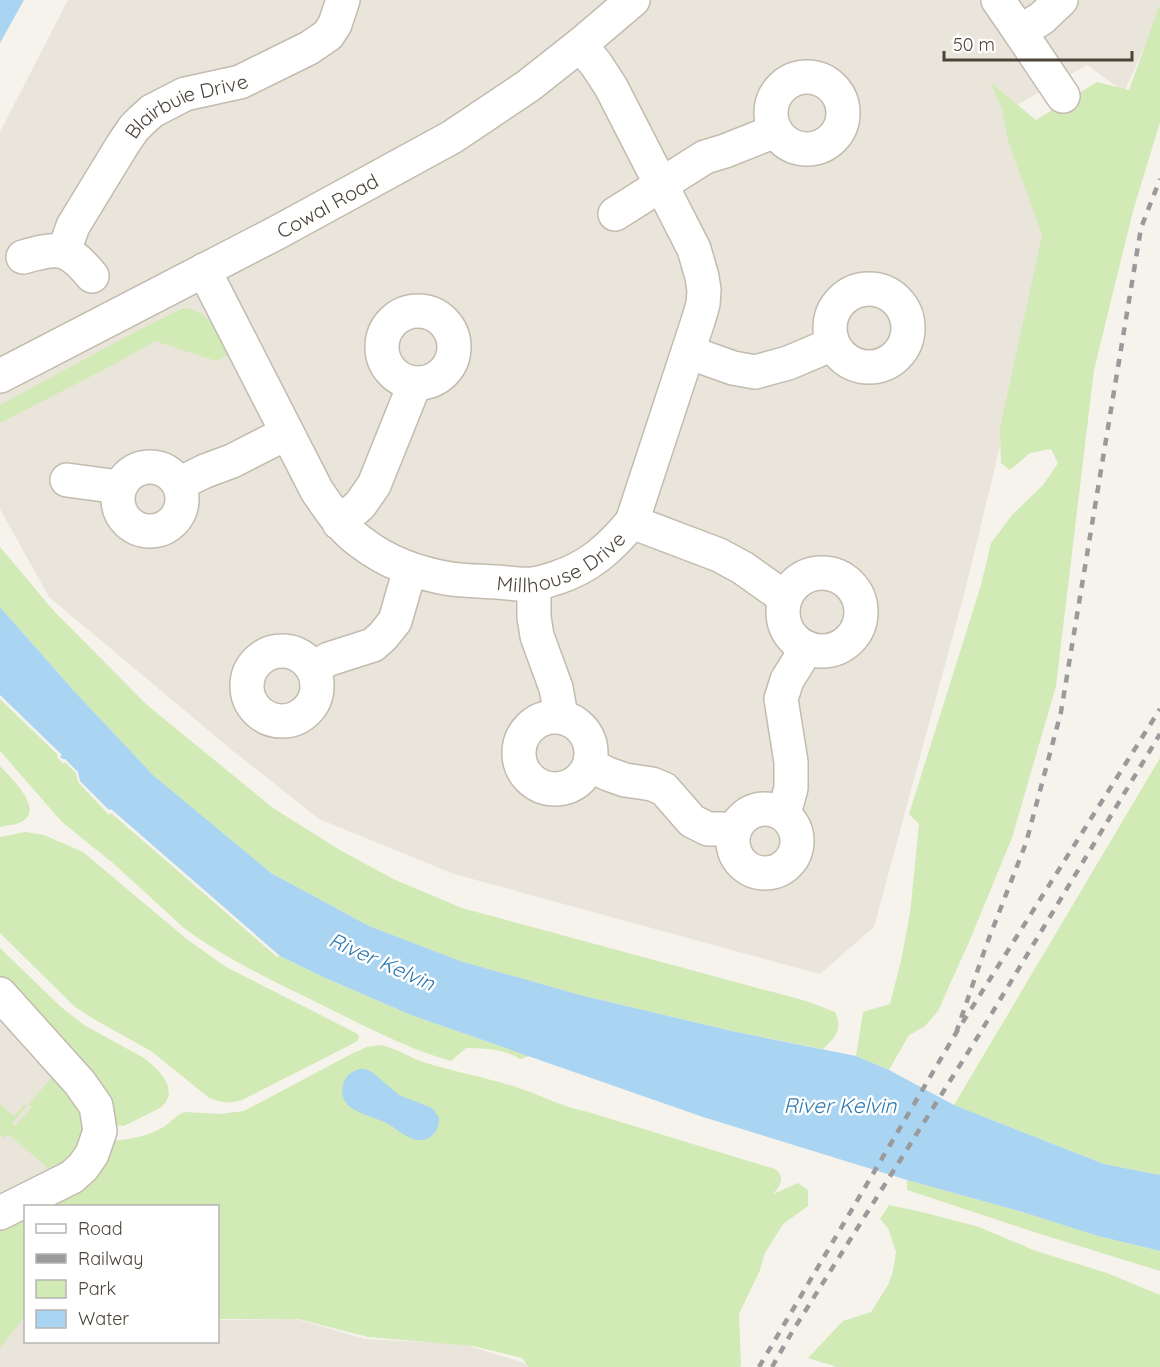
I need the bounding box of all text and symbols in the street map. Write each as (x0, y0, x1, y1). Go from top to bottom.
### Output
scale bar (944, 24, 1132, 62)
text: 50 m (953, 33, 995, 56)
street label: Blairbuie Drive (118, 68, 252, 143)
street label: Cowal Road (272, 167, 382, 243)
street label: Millhouse Drive (496, 526, 630, 597)
water label: River Kelvin (325, 926, 440, 996)
water label: River Kelvin (784, 1092, 897, 1118)
legend (24, 1205, 219, 1343)
text: Road (78, 1217, 123, 1240)
text: Railway (78, 1247, 144, 1270)
text: Park (78, 1277, 116, 1300)
text: Water (78, 1307, 129, 1330)

